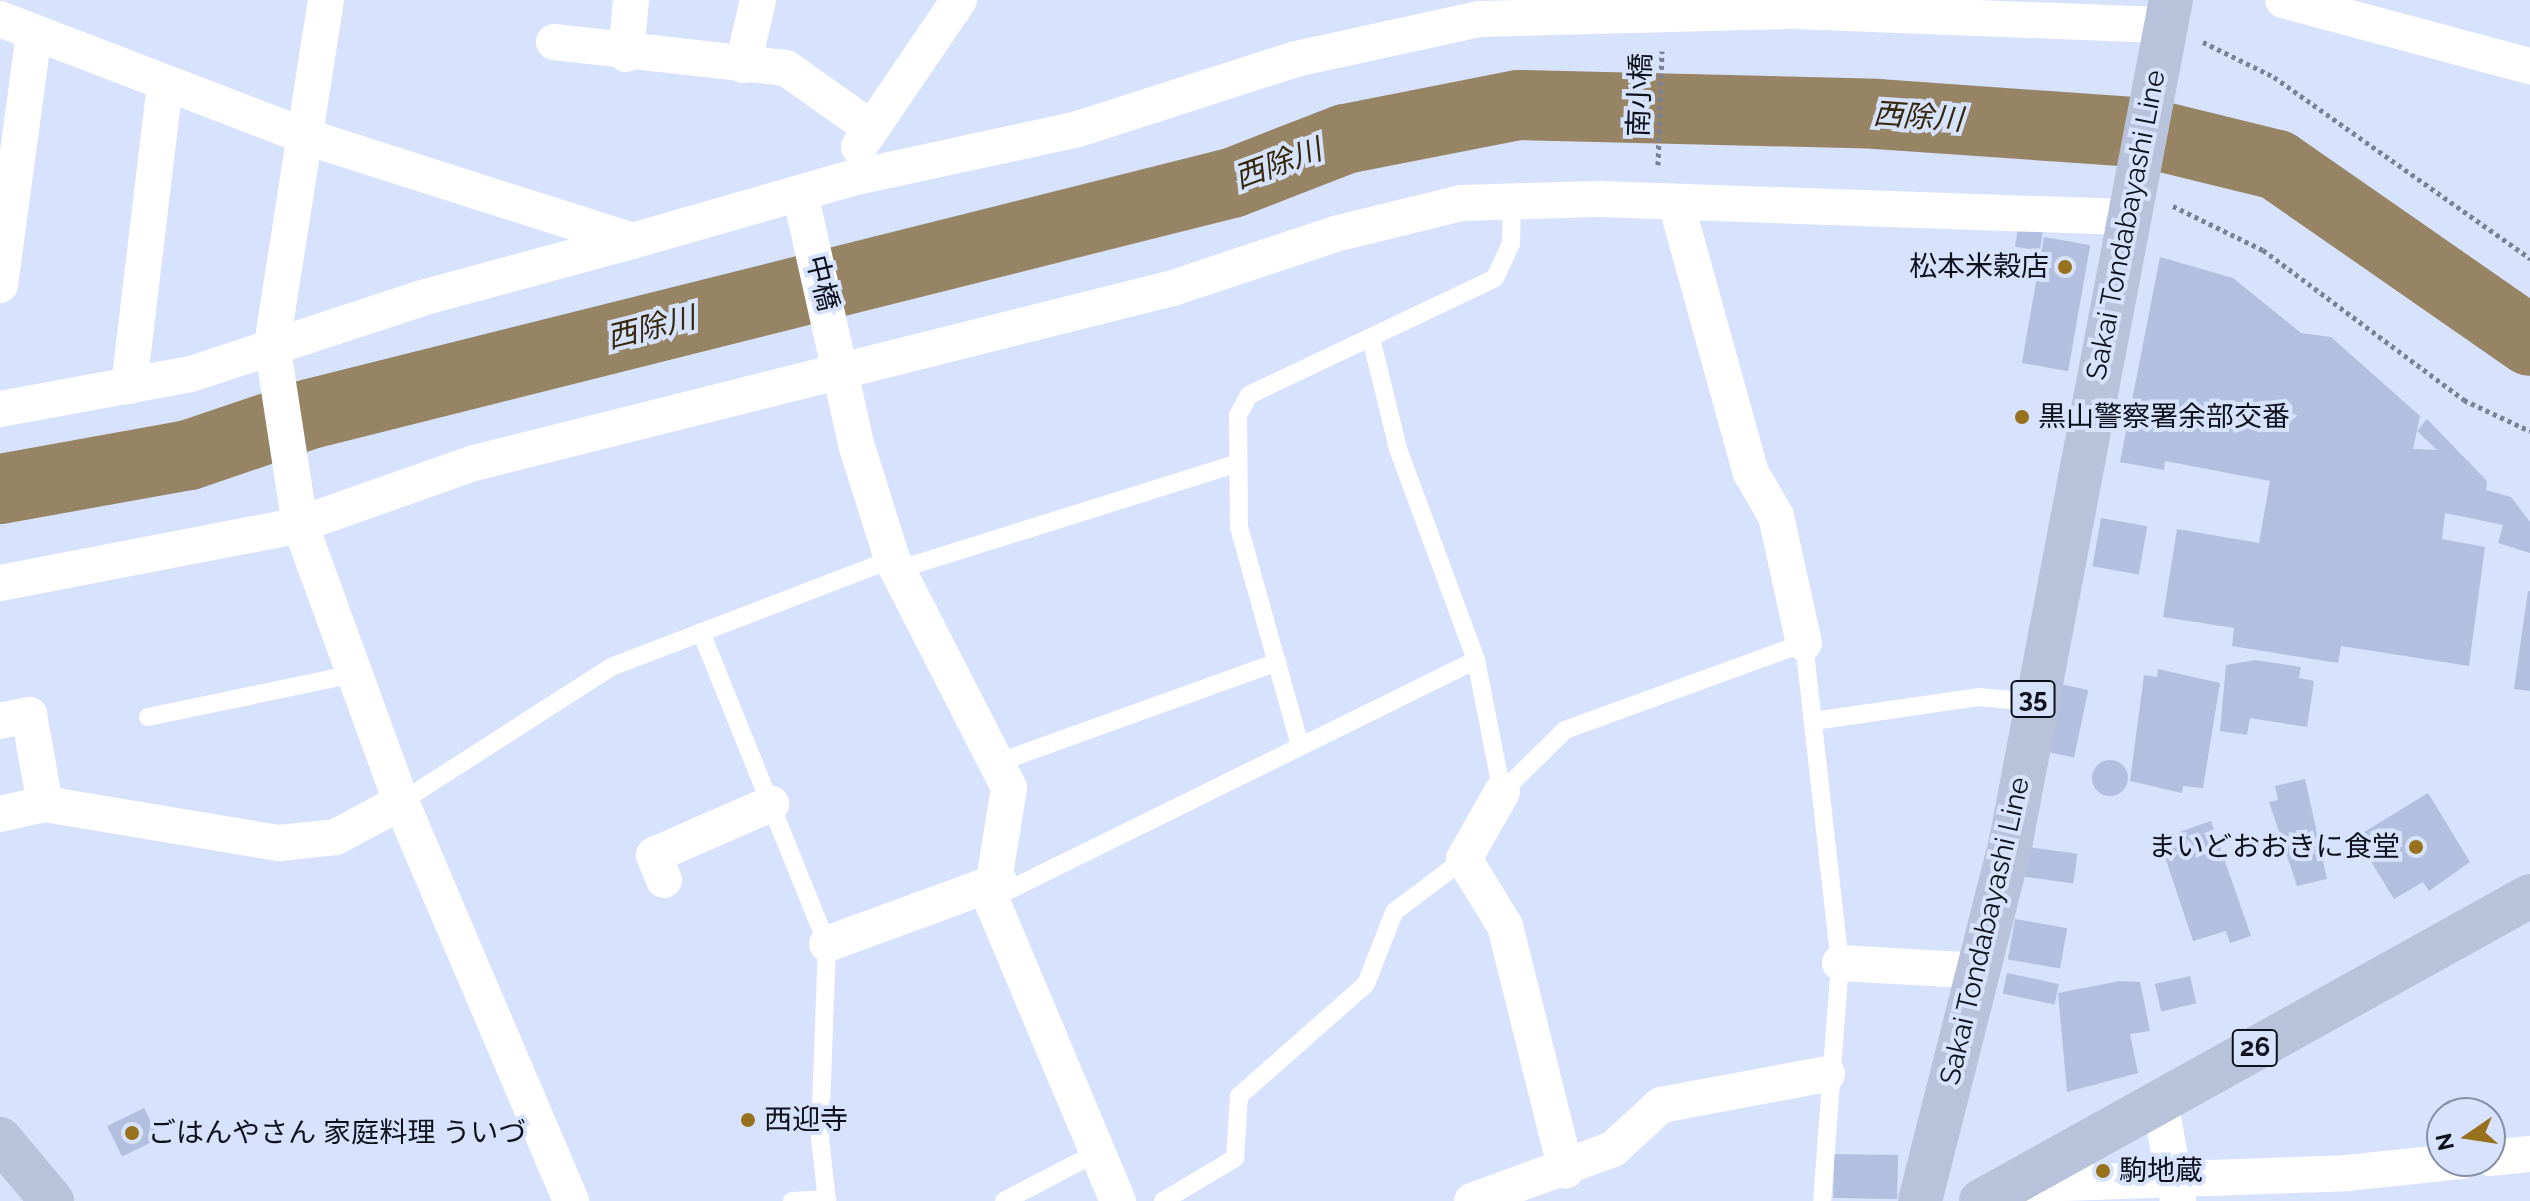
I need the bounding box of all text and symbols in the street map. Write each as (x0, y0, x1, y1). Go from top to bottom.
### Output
street label: 南小橋 (1622, 52, 1658, 138)
street label: Sakai Tondabayashi Line (2079, 67, 2173, 383)
water label: 西除川 (1872, 96, 1964, 138)
water label: 西除川 (1230, 132, 1326, 196)
place label: 松本米穀店 (1909, 250, 2049, 284)
street label: 中橋 (799, 252, 845, 314)
marker: 松本米穀店 (2056, 258, 2074, 276)
water label: 西除川 (603, 300, 699, 356)
place label: 黒山警察署余部交番 (2038, 400, 2290, 434)
marker: 黒山警察署余部交番 (2013, 408, 2031, 426)
road number: 35 (2009, 677, 2057, 721)
street label: Sakai Tondabayashi Line (1933, 773, 2037, 1089)
place label: まいどおおきに食堂 (2148, 830, 2400, 864)
marker: まいどおおきに食堂 (2407, 838, 2425, 856)
road number: 26 (2231, 1026, 2279, 1070)
north arrow (2426, 1097, 2506, 1177)
place label: 西迎寺 (764, 1103, 848, 1137)
marker: 西迎寺 (739, 1111, 757, 1129)
place label: ごはんやさん 家庭料理 ういづ (148, 1116, 526, 1150)
marker: ごはんやさん 家庭料理 ういづ (123, 1124, 141, 1142)
text: N (2430, 1131, 2459, 1153)
place label: 駒地蔵 (2119, 1154, 2203, 1188)
marker: 駒地蔵 (2094, 1162, 2112, 1180)

